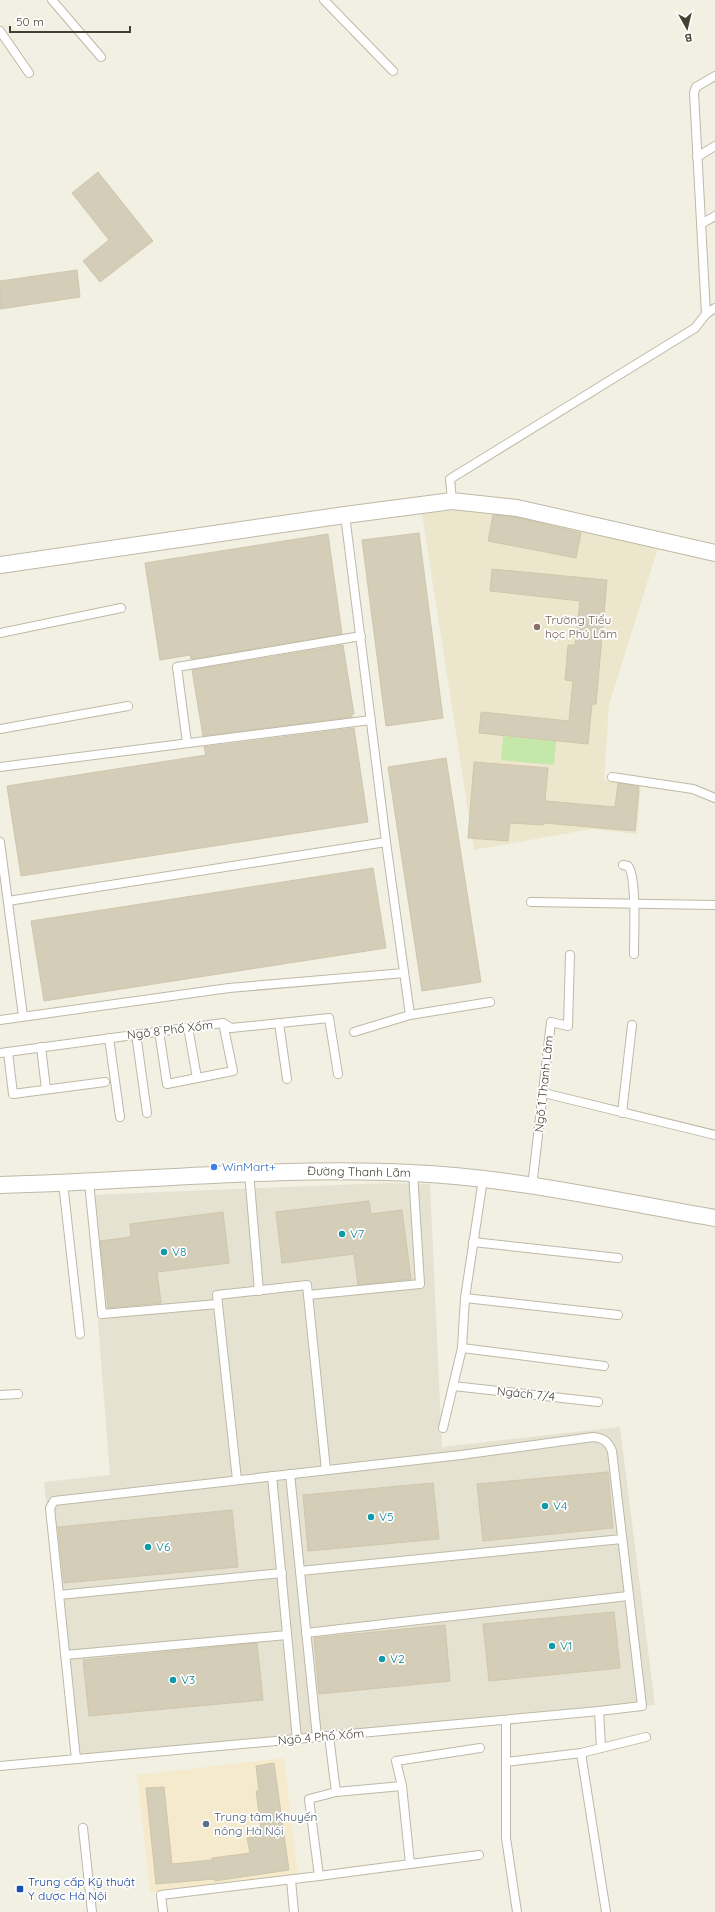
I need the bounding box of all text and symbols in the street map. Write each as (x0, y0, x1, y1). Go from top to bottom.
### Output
scale bar (10, 8, 130, 34)
north arrow (667, 8, 707, 48)
text: 50 m (16, 14, 44, 29)
text: B (684, 30, 693, 45)
place label: Trường Tiểu học Phú Lãm (545, 612, 617, 641)
marker: Trường Tiểu học Phú Lãm (532, 622, 542, 632)
street label: Ngõ 8 Phố Xốm (126, 1017, 214, 1042)
street label: Ngõ 1 Thanh Lãm (531, 1035, 556, 1133)
place label: WinMart+ (222, 1159, 276, 1174)
marker: WinMart+ (209, 1162, 219, 1172)
street label: Đường Thanh Lãm (307, 1163, 411, 1180)
place label: V7 (350, 1226, 364, 1241)
marker: V7 (337, 1229, 347, 1239)
place label: V8 (172, 1244, 186, 1259)
marker: V8 (159, 1247, 169, 1257)
street label: Ngách 7/4 (496, 1383, 556, 1404)
place label: V4 (553, 1498, 567, 1513)
marker: V4 (540, 1501, 550, 1511)
place label: V5 (379, 1509, 394, 1524)
marker: V5 (366, 1512, 376, 1522)
place label: V6 (156, 1539, 171, 1554)
marker: V6 (143, 1542, 153, 1552)
place label: V1 (560, 1638, 572, 1653)
marker: V1 (547, 1641, 557, 1651)
place label: V2 (390, 1651, 405, 1666)
marker: V2 (377, 1654, 387, 1664)
place label: V3 (181, 1672, 195, 1687)
marker: V3 (168, 1675, 178, 1685)
street label: Ngõ 4 Phố Xốm (277, 1725, 365, 1748)
place label: Trung tâm Khuyến nông Hà Nội (214, 1809, 317, 1838)
marker: Trung tâm Khuyến nông Hà Nội (201, 1819, 211, 1829)
place label: Trung cấp Kỹ thuật Y dược Hà Nội (28, 1874, 135, 1903)
marker: Trung cấp Kỹ thuật Y dược Hà Nội (15, 1884, 25, 1894)

